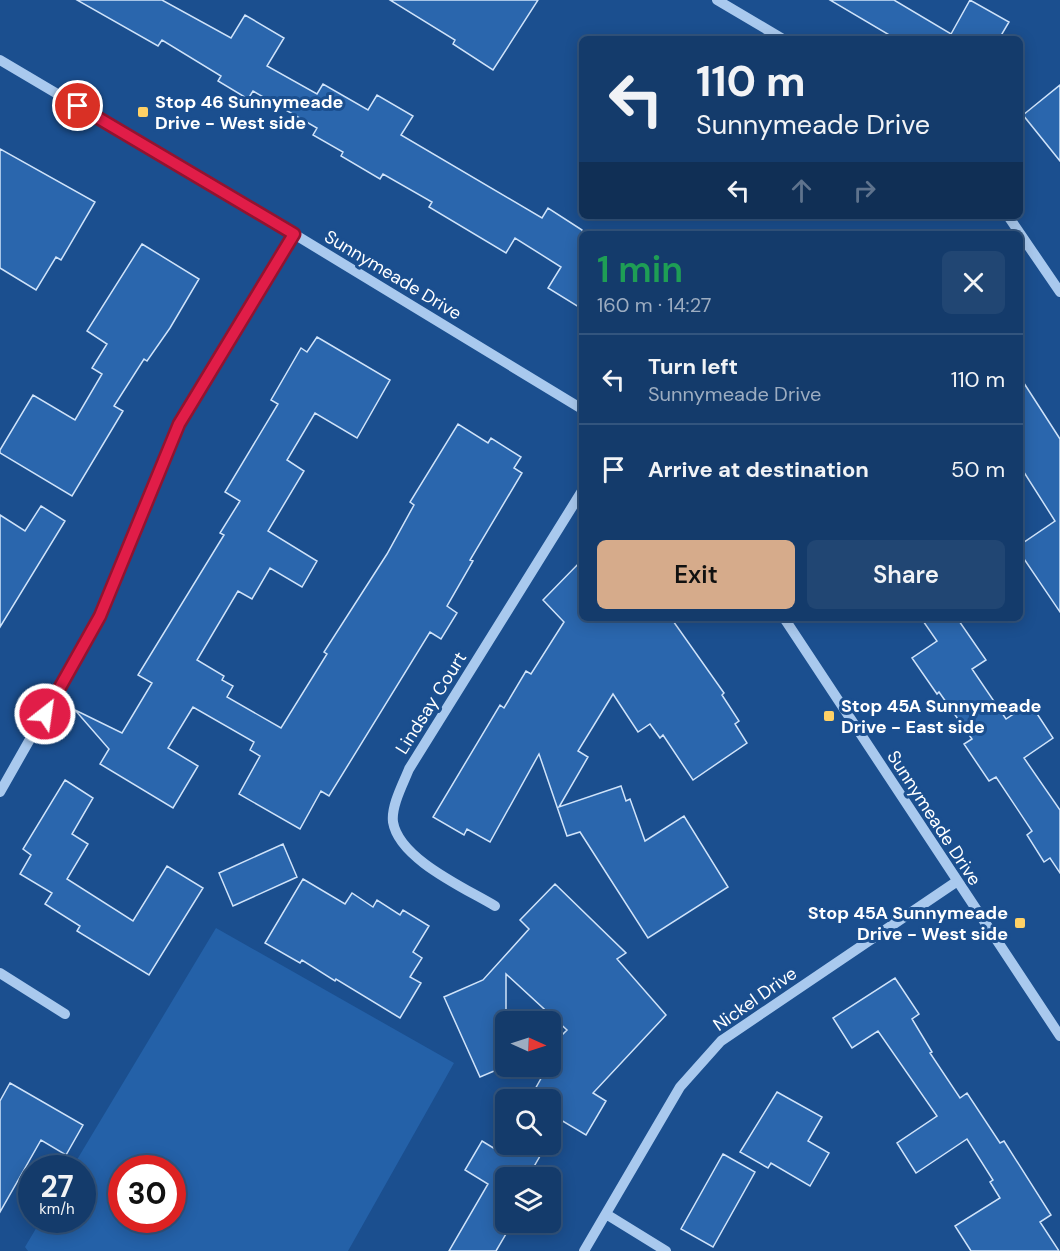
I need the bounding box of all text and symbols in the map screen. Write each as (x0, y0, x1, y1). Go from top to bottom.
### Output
text: 110 m (696, 54, 806, 109)
icon: left (597, 60, 675, 138)
pin (52, 80, 103, 131)
icon: arrive (61, 89, 94, 122)
place label: Stop 46 Sunnymeade Drive - West side (155, 90, 344, 135)
marker: Stop 46 Sunnymeade Drive - West side (136, 105, 150, 119)
text: Sunnymeade Drive (696, 107, 930, 142)
icon: left (722, 174, 755, 207)
icon: ahead (785, 174, 818, 207)
icon: right (848, 174, 881, 207)
street label: Sunnymeade Drive (320, 225, 466, 325)
text: 1 min (597, 246, 683, 293)
button: close (942, 251, 1005, 314)
text: 160 m · 14:27 (597, 292, 712, 318)
text: Turn left (648, 352, 738, 381)
icon: left (597, 363, 630, 396)
text: 110 m (951, 365, 1005, 394)
text: Sunnymeade Drive (648, 381, 821, 407)
icon: arrive (597, 453, 630, 486)
text: Arrive at destination (648, 455, 869, 484)
text: 50 m (951, 455, 1005, 484)
button: Exit (597, 540, 795, 609)
button: Share (807, 540, 1005, 609)
street label: Lindsay Court (390, 647, 472, 759)
position arrow (13.0, 682, 77.0, 746)
place label: Stop 45A Sunnymeade Drive - East side (841, 694, 1041, 739)
marker: Stop 45A Sunnymeade Drive - East side (822, 709, 836, 723)
street label: Sunnymeade Drive (881, 746, 987, 890)
place label: Stop 45A Sunnymeade Drive - West side (808, 901, 1008, 946)
marker: Stop 45A Sunnymeade Drive - West side (1013, 916, 1027, 930)
street label: Nickel Drive (708, 961, 802, 1037)
north arrow (495, 1011, 561, 1077)
map controls (495, 1011, 561, 1233)
button: search (495, 1089, 561, 1155)
speed limit sign: 30 (108, 1155, 186, 1233)
text: 27 (40, 1167, 74, 1206)
button: layers (495, 1167, 561, 1233)
text: km/h (39, 1199, 75, 1219)

